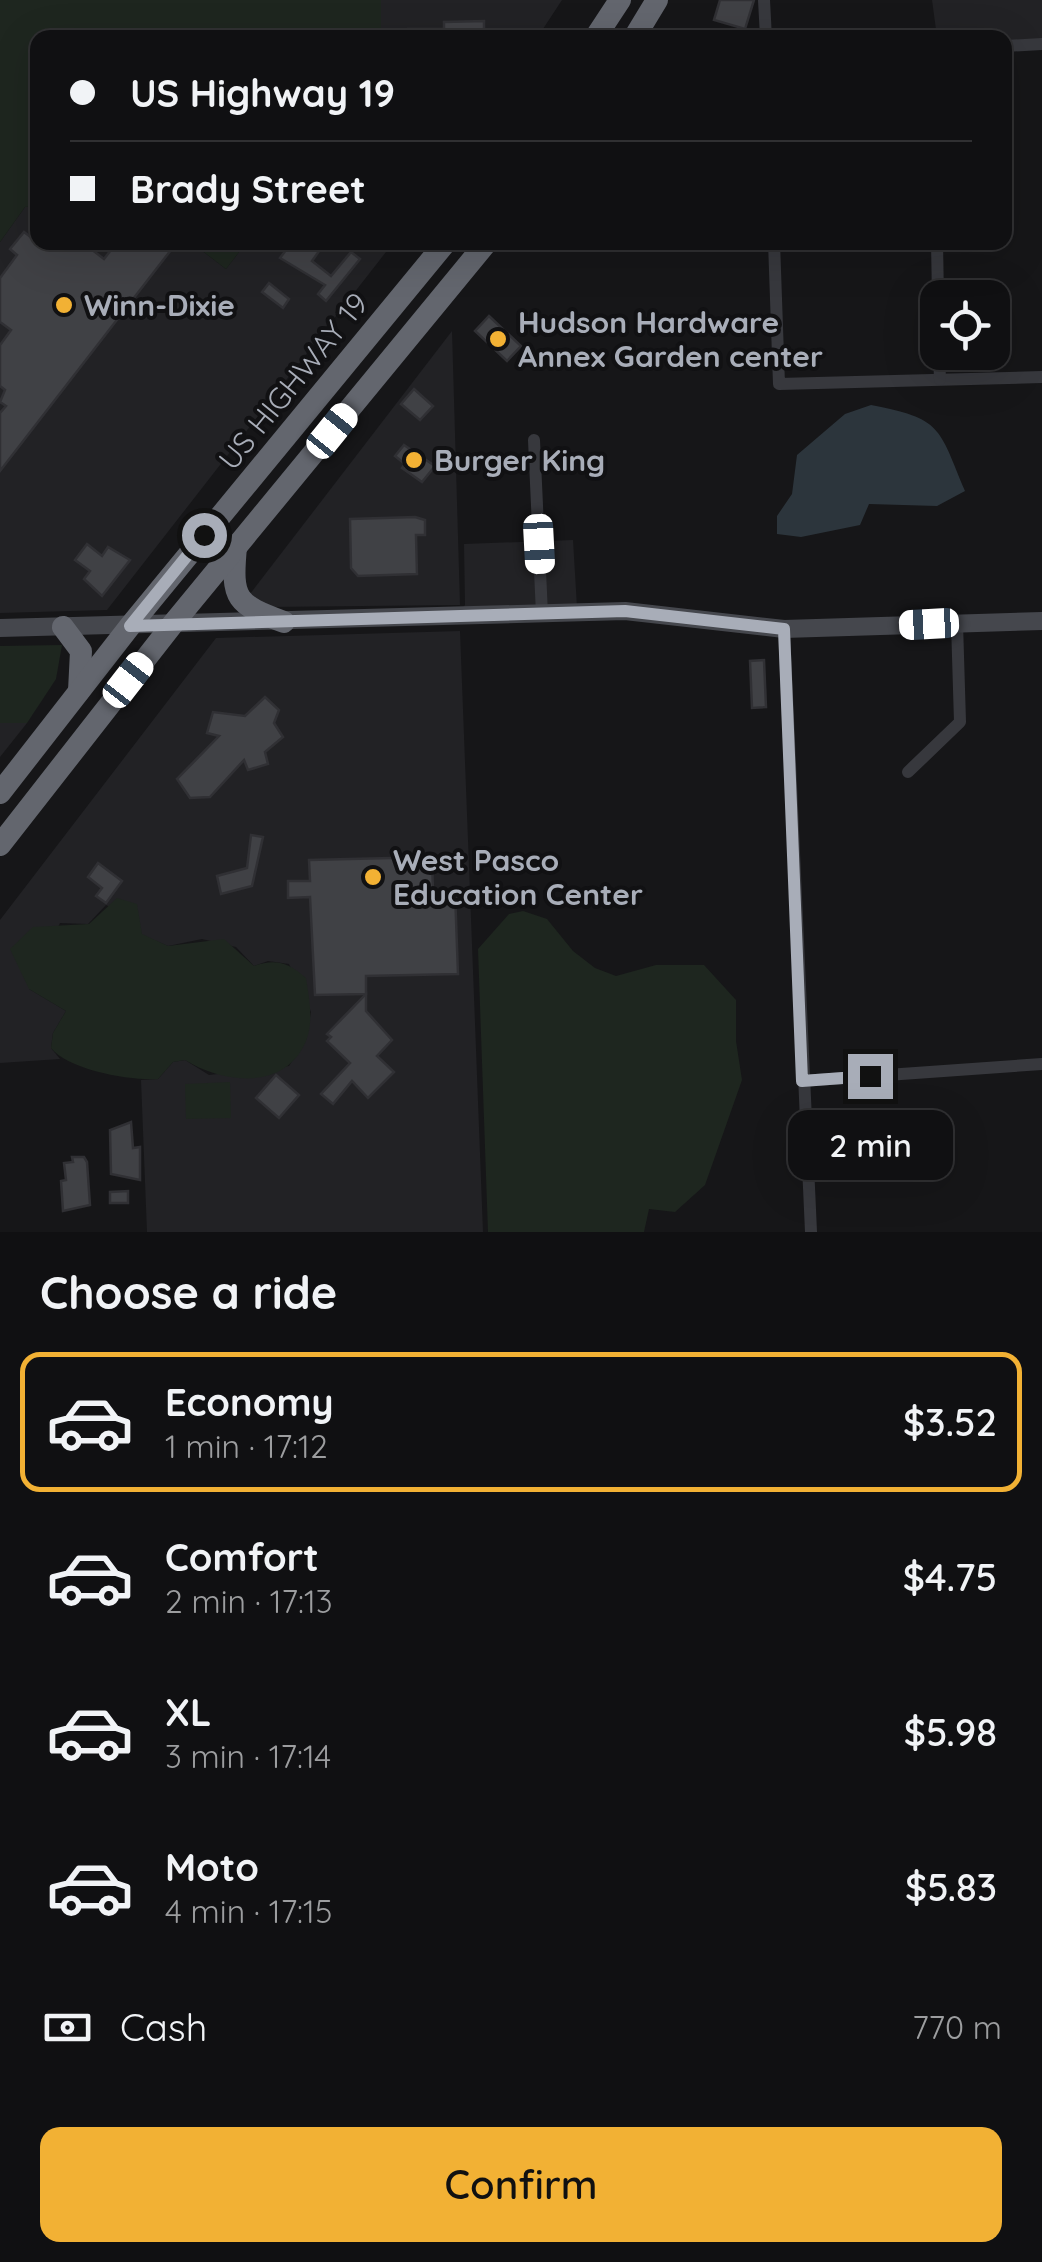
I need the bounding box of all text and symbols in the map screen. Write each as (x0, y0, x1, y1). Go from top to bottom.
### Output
text: US Highway 19 (130, 69, 395, 117)
text: Brady Street (130, 165, 366, 213)
map controls (920, 280, 1010, 370)
button: locate (920, 280, 1010, 370)
street label: US HIGHWAY 19 (210, 285, 376, 477)
place label: Winn-Dixie (84, 286, 235, 324)
marker: Winn-Dixie (53, 294, 75, 316)
place label: Hudson Hardware Annex Garden center (518, 303, 823, 375)
marker: Hudson Hardware Annex Garden center (487, 328, 509, 350)
car (301, 398, 363, 464)
place label: Burger King (434, 441, 605, 479)
marker: Burger King (403, 449, 425, 471)
route start (182, 513, 227, 558)
car (522, 513, 556, 575)
car (898, 607, 960, 641)
car (98, 647, 158, 713)
place label: West Pasco Education Center (393, 841, 643, 913)
marker: West Pasco Education Center (362, 866, 384, 888)
route end (848, 1054, 893, 1099)
callout: 2 min (788, 1111, 952, 1181)
text: 2 min (829, 1125, 912, 1165)
text: Choose a ride (40, 1264, 337, 1320)
icon: car (45, 1377, 135, 1467)
text: Economy (165, 1378, 334, 1426)
text: $3.52 (903, 1398, 997, 1446)
text: 1 min · 17:12 (165, 1426, 328, 1466)
icon: car (45, 1532, 135, 1622)
text: Comfort (165, 1533, 319, 1581)
text: $4.75 (903, 1553, 997, 1601)
text: 2 min · 17:13 (165, 1581, 333, 1621)
icon: car (45, 1687, 135, 1777)
text: XL (165, 1688, 211, 1736)
text: $5.98 (904, 1708, 997, 1756)
text: 3 min · 17:14 (165, 1736, 331, 1776)
icon: car (45, 1842, 135, 1932)
text: Moto (165, 1843, 259, 1891)
text: $5.83 (905, 1863, 997, 1911)
text: 4 min · 17:15 (165, 1891, 332, 1931)
icon: cash (40, 2000, 95, 2055)
text: Cash (120, 2003, 207, 2051)
text: 770 m (912, 2007, 1002, 2047)
button: Confirm (40, 2127, 1002, 2242)

